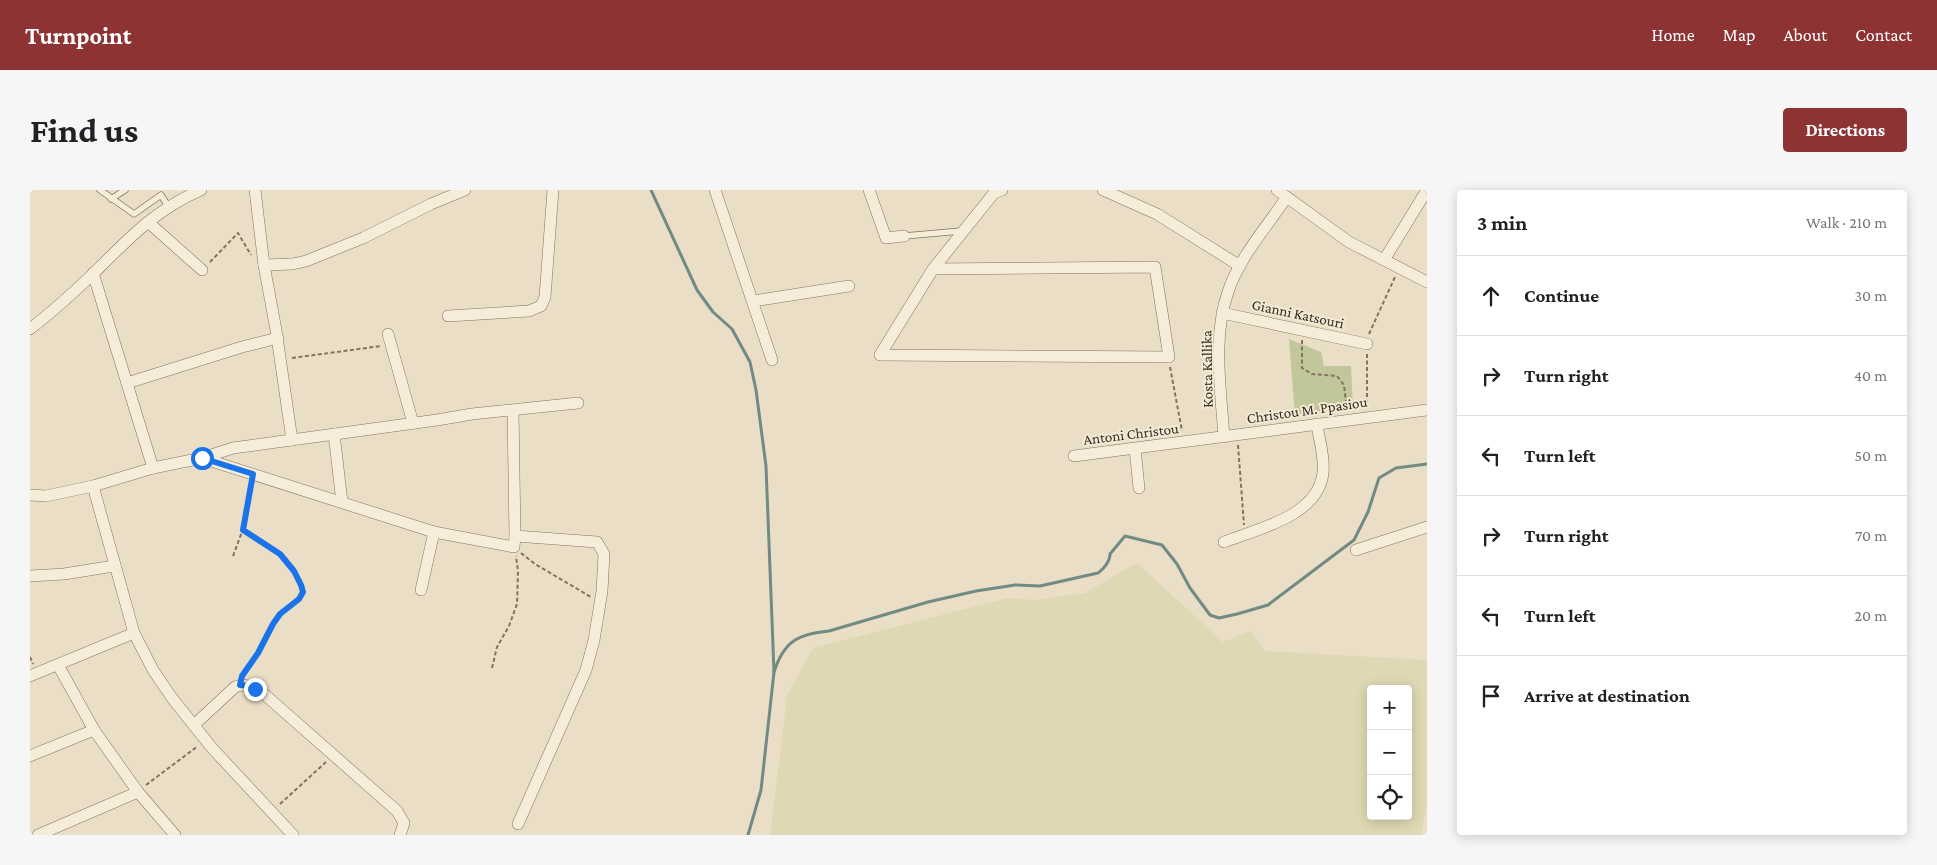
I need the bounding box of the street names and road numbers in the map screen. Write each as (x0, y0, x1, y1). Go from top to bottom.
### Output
street label: Gianni Katsouri (1250, 296, 1346, 332)
street label: Kosta Kallika (1198, 330, 1216, 408)
street label: Christou M. Ppasiou (1246, 394, 1368, 427)
street label: Antoni Christou (1082, 420, 1180, 448)

